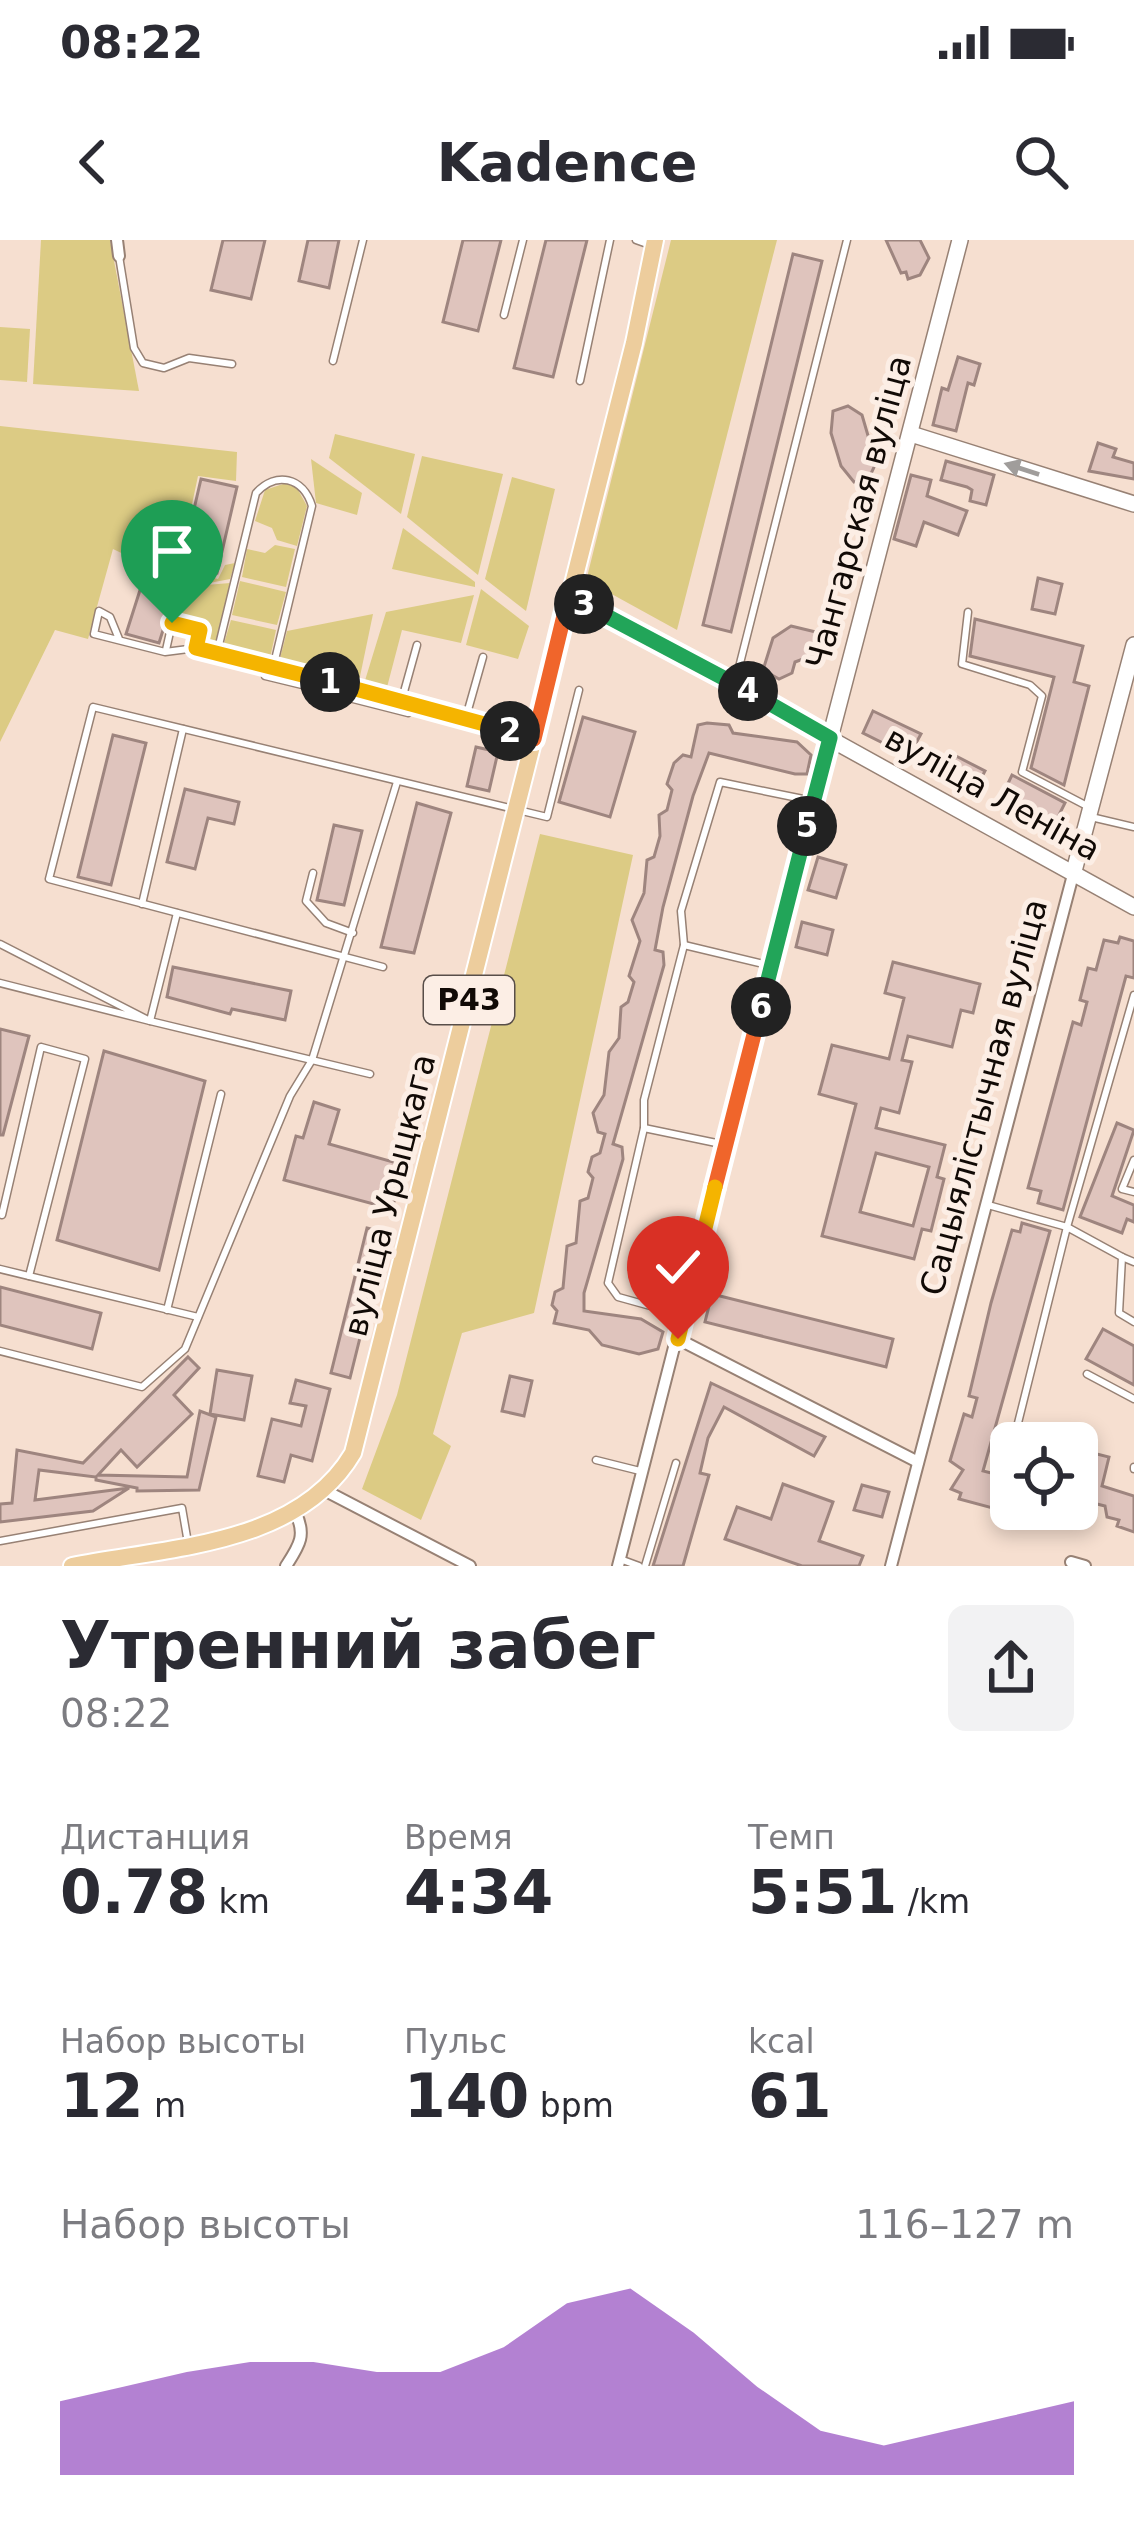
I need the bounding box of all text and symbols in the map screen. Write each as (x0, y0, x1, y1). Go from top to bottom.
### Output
text: 08:22 (60, 16, 203, 69)
icon: back (60, 129, 126, 195)
icon: search (1008, 129, 1074, 195)
text: Kadence (437, 131, 697, 194)
street label: Чангарская вуліца (798, 351, 919, 673)
one-way arrow (1003, 459, 1040, 477)
pin (121, 500, 223, 623)
icon: arrive (139, 518, 205, 584)
pin: 3 (554, 574, 614, 634)
text: 3 (573, 584, 595, 623)
pin: 1 (300, 652, 360, 712)
pin: 4 (718, 661, 778, 721)
text: 1 (319, 662, 341, 701)
text: 4 (737, 671, 759, 710)
pin: 2 (480, 701, 540, 761)
text: 2 (499, 711, 521, 750)
street label: вуліца Леніна (878, 718, 1107, 869)
pin: 5 (777, 796, 837, 856)
text: 5 (796, 806, 818, 845)
street label: Сацыялістычная вуліца (912, 895, 1055, 1300)
road number: Р43 (424, 976, 514, 1024)
pin: 6 (731, 977, 791, 1037)
text: 6 (750, 987, 772, 1026)
street label: вуліца Урыцкага (336, 1050, 443, 1340)
pin (627, 1216, 729, 1339)
icon: check (645, 1234, 711, 1300)
map controls (990, 1422, 1098, 1530)
button: locate (990, 1422, 1098, 1530)
button: share (948, 1605, 1074, 1731)
text: Утренний забег (60, 1607, 656, 1684)
text: 08:22 (60, 1691, 172, 1736)
text: Дистанция (60, 1818, 250, 1857)
text: Время (404, 1818, 513, 1857)
text: Темп (748, 1818, 835, 1857)
text: 0.78 (60, 1857, 208, 1927)
text: 4:34 (404, 1857, 553, 1927)
text: 5:51 (748, 1857, 897, 1927)
text: km (208, 1882, 270, 1921)
text: /km (897, 1882, 970, 1921)
text: Набор высоты (60, 2022, 306, 2061)
text: Пульс (404, 2022, 507, 2061)
text: kcal (748, 2022, 815, 2061)
text: 12 (60, 2061, 144, 2131)
text: 140 (404, 2061, 529, 2131)
text: 61 (748, 2061, 832, 2131)
text: m (144, 2086, 186, 2125)
text: bpm (529, 2086, 614, 2125)
text: Набор высоты (60, 2202, 351, 2247)
text: 116–127 m (855, 2202, 1074, 2247)

